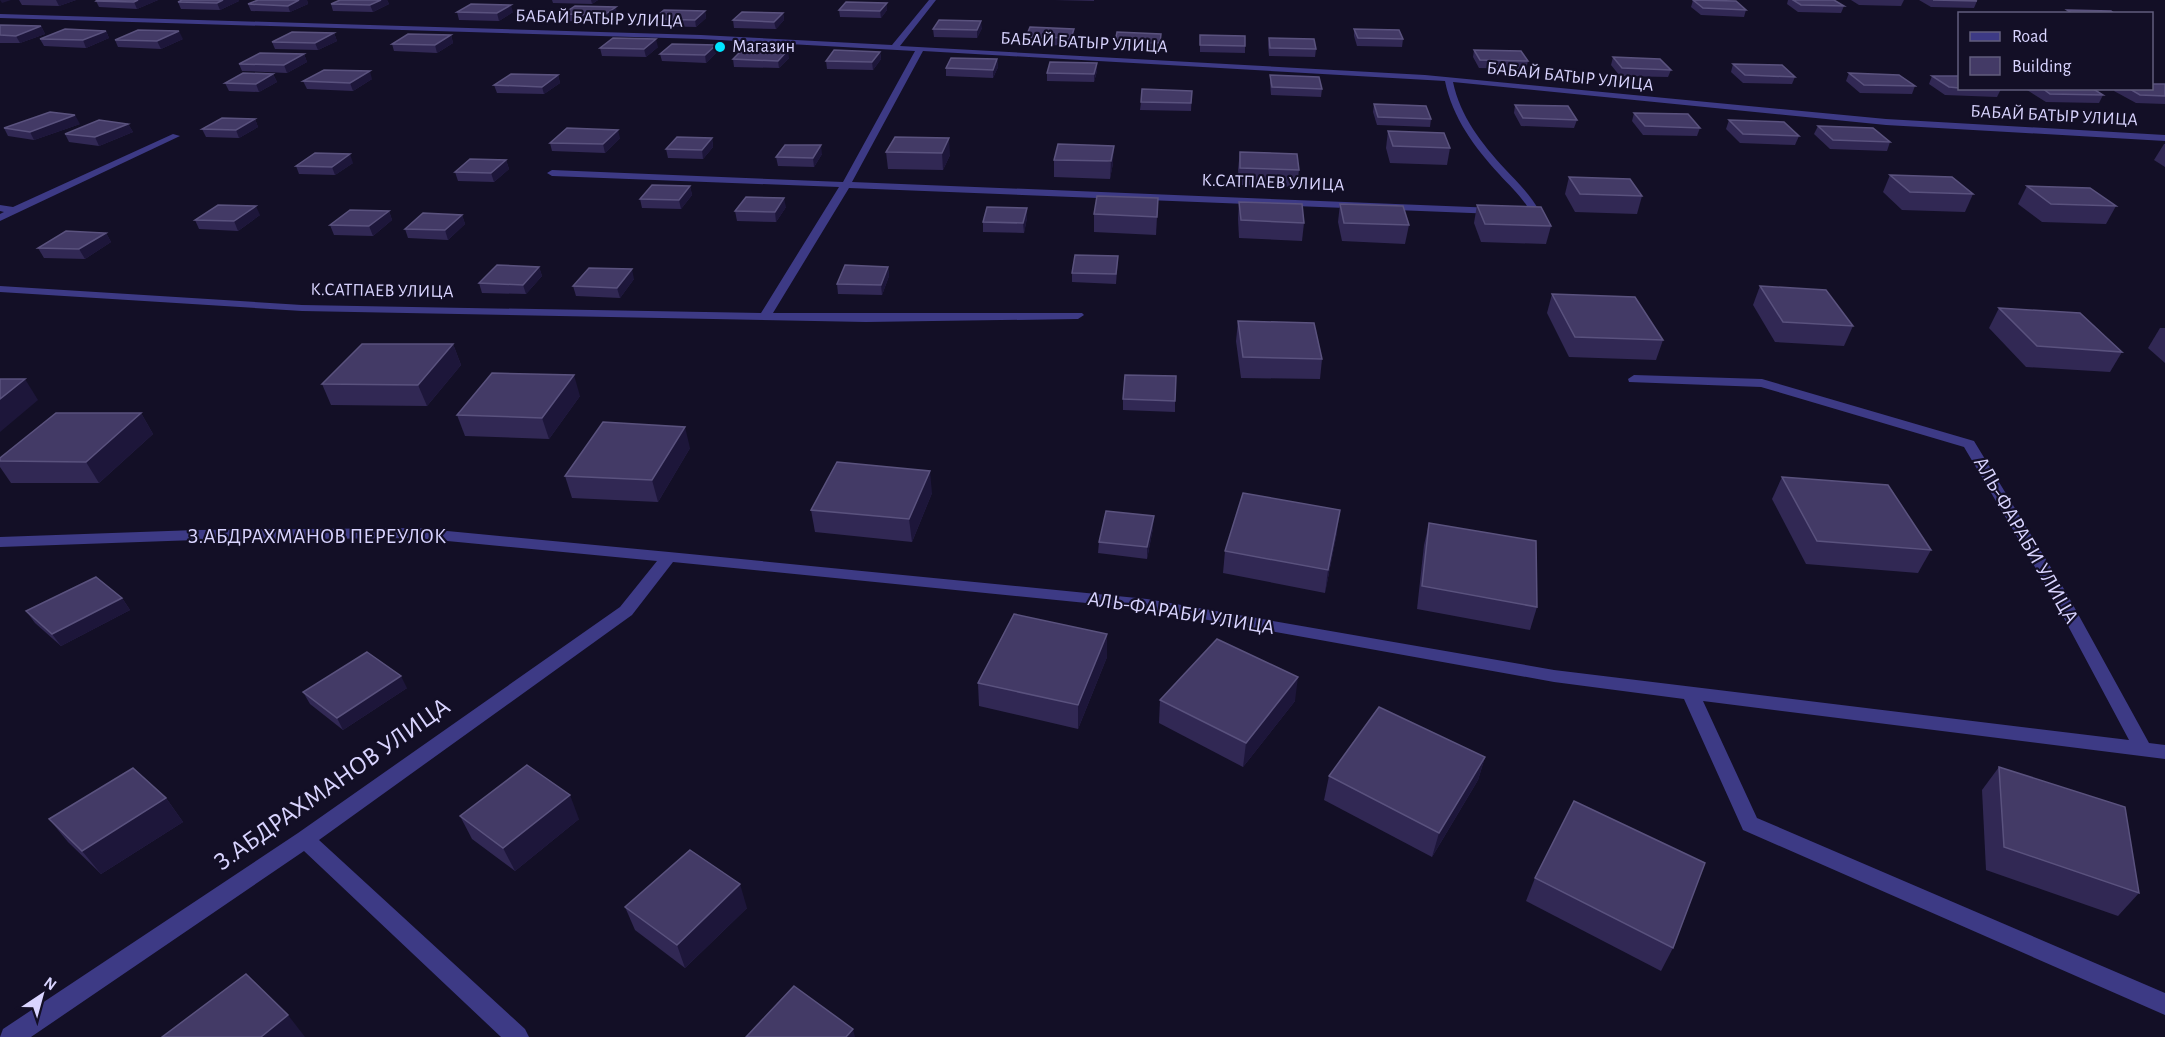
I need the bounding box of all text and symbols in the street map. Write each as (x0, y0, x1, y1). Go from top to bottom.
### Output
street label: БАБАЙ БАТЫР УЛИЦА (515, 5, 684, 31)
legend (1958, 12, 2153, 90)
street label: БАБАЙ БАТЫР УЛИЦА (1000, 28, 1169, 56)
text: Road (2012, 28, 2048, 46)
place label: Магазин (732, 38, 795, 56)
marker: Магазин (713, 40, 727, 54)
street label: БАБАЙ БАТЫР УЛИЦА (1486, 57, 1655, 95)
text: Building (2012, 58, 2072, 76)
street label: БАБАЙ БАТЫР УЛИЦА (1970, 101, 2139, 129)
street label: К.САТПАЕВ УЛИЦА (1201, 172, 1345, 195)
street label: К.САТПАЕВ УЛИЦА (310, 281, 454, 301)
street label: АЛЬ-ФАРАБИ УЛИЦА (1970, 453, 2082, 627)
street label: З.АБДРАХМАНОВ ПЕРЕУЛОК (188, 526, 446, 547)
street label: АЛЬ-ФАРАБИ УЛИЦА (1086, 588, 1276, 638)
street label: З.АБДРАХМАНОВ УЛИЦА (209, 693, 455, 875)
north arrow (12, 965, 72, 1025)
text: N (41, 974, 59, 993)

